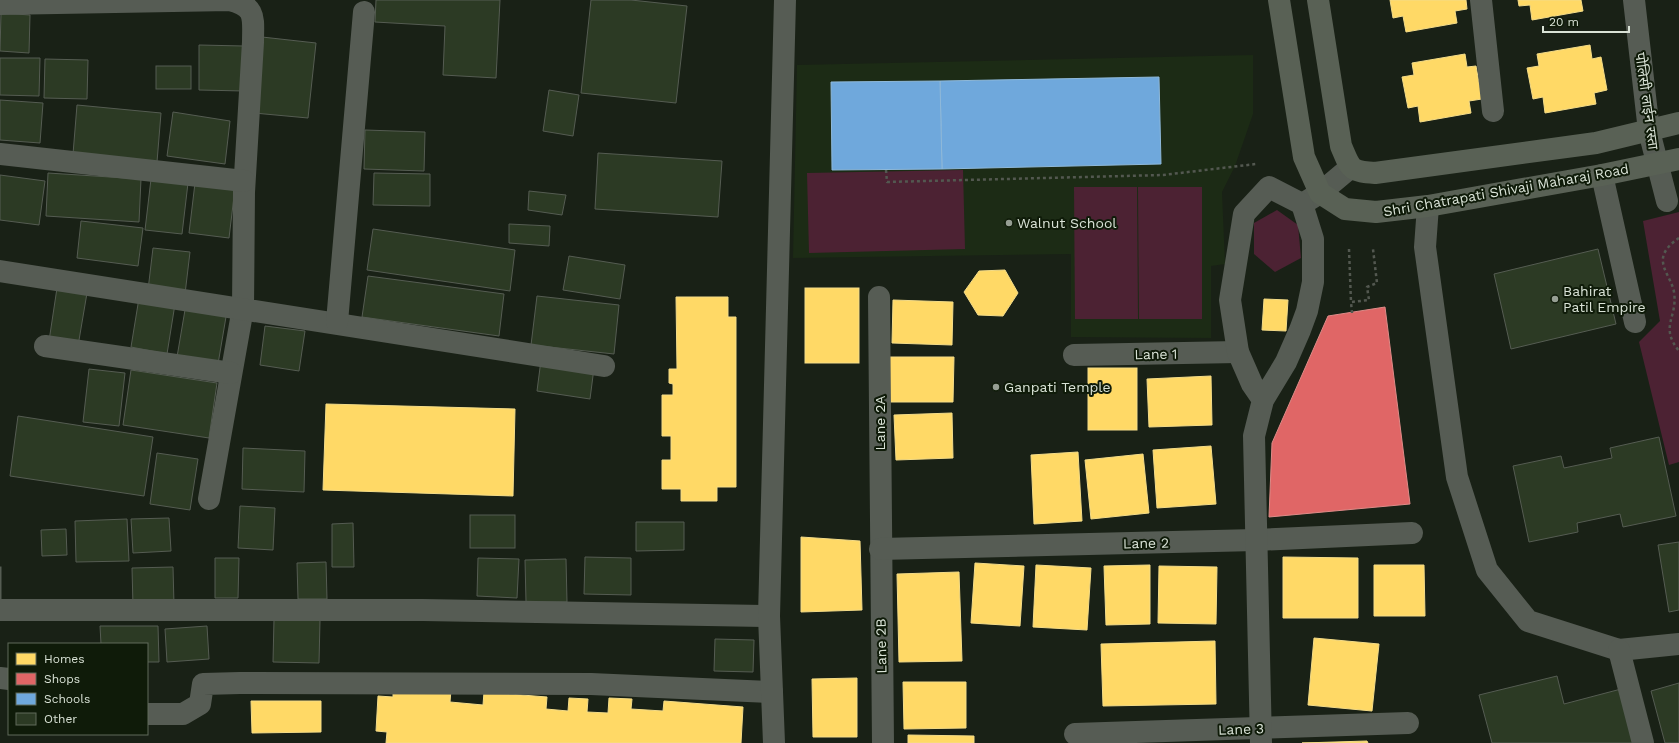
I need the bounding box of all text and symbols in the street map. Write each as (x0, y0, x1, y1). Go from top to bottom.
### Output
scale bar (1543, 8, 1629, 34)
text: 20 m (1549, 15, 1579, 29)
street label: पोलिसी लाईन रस्ता (1632, 51, 1662, 151)
street label: Shri Chatrapati Shivaji Maharaj Road (1382, 161, 1630, 219)
place label: Walnut School (1017, 215, 1117, 231)
marker: Walnut School (1004, 218, 1014, 228)
place label: Bahirat Patil Empire (1563, 283, 1646, 315)
marker: Bahirat Patil Empire (1550, 294, 1560, 304)
street label: Lane 1 (1134, 346, 1178, 362)
place label: Ganpati Temple (1004, 379, 1111, 395)
marker: Ganpati Temple (991, 382, 1001, 392)
street label: Lane 2A (872, 395, 888, 451)
street label: Lane 2 (1123, 535, 1169, 551)
street label: Lane 2B (873, 618, 889, 674)
legend (8, 643, 148, 735)
text: Homes (44, 652, 85, 666)
text: Shops (44, 672, 80, 686)
text: Schools (44, 692, 90, 706)
text: Other (44, 712, 77, 726)
street label: Lane 3 (1218, 720, 1264, 738)

